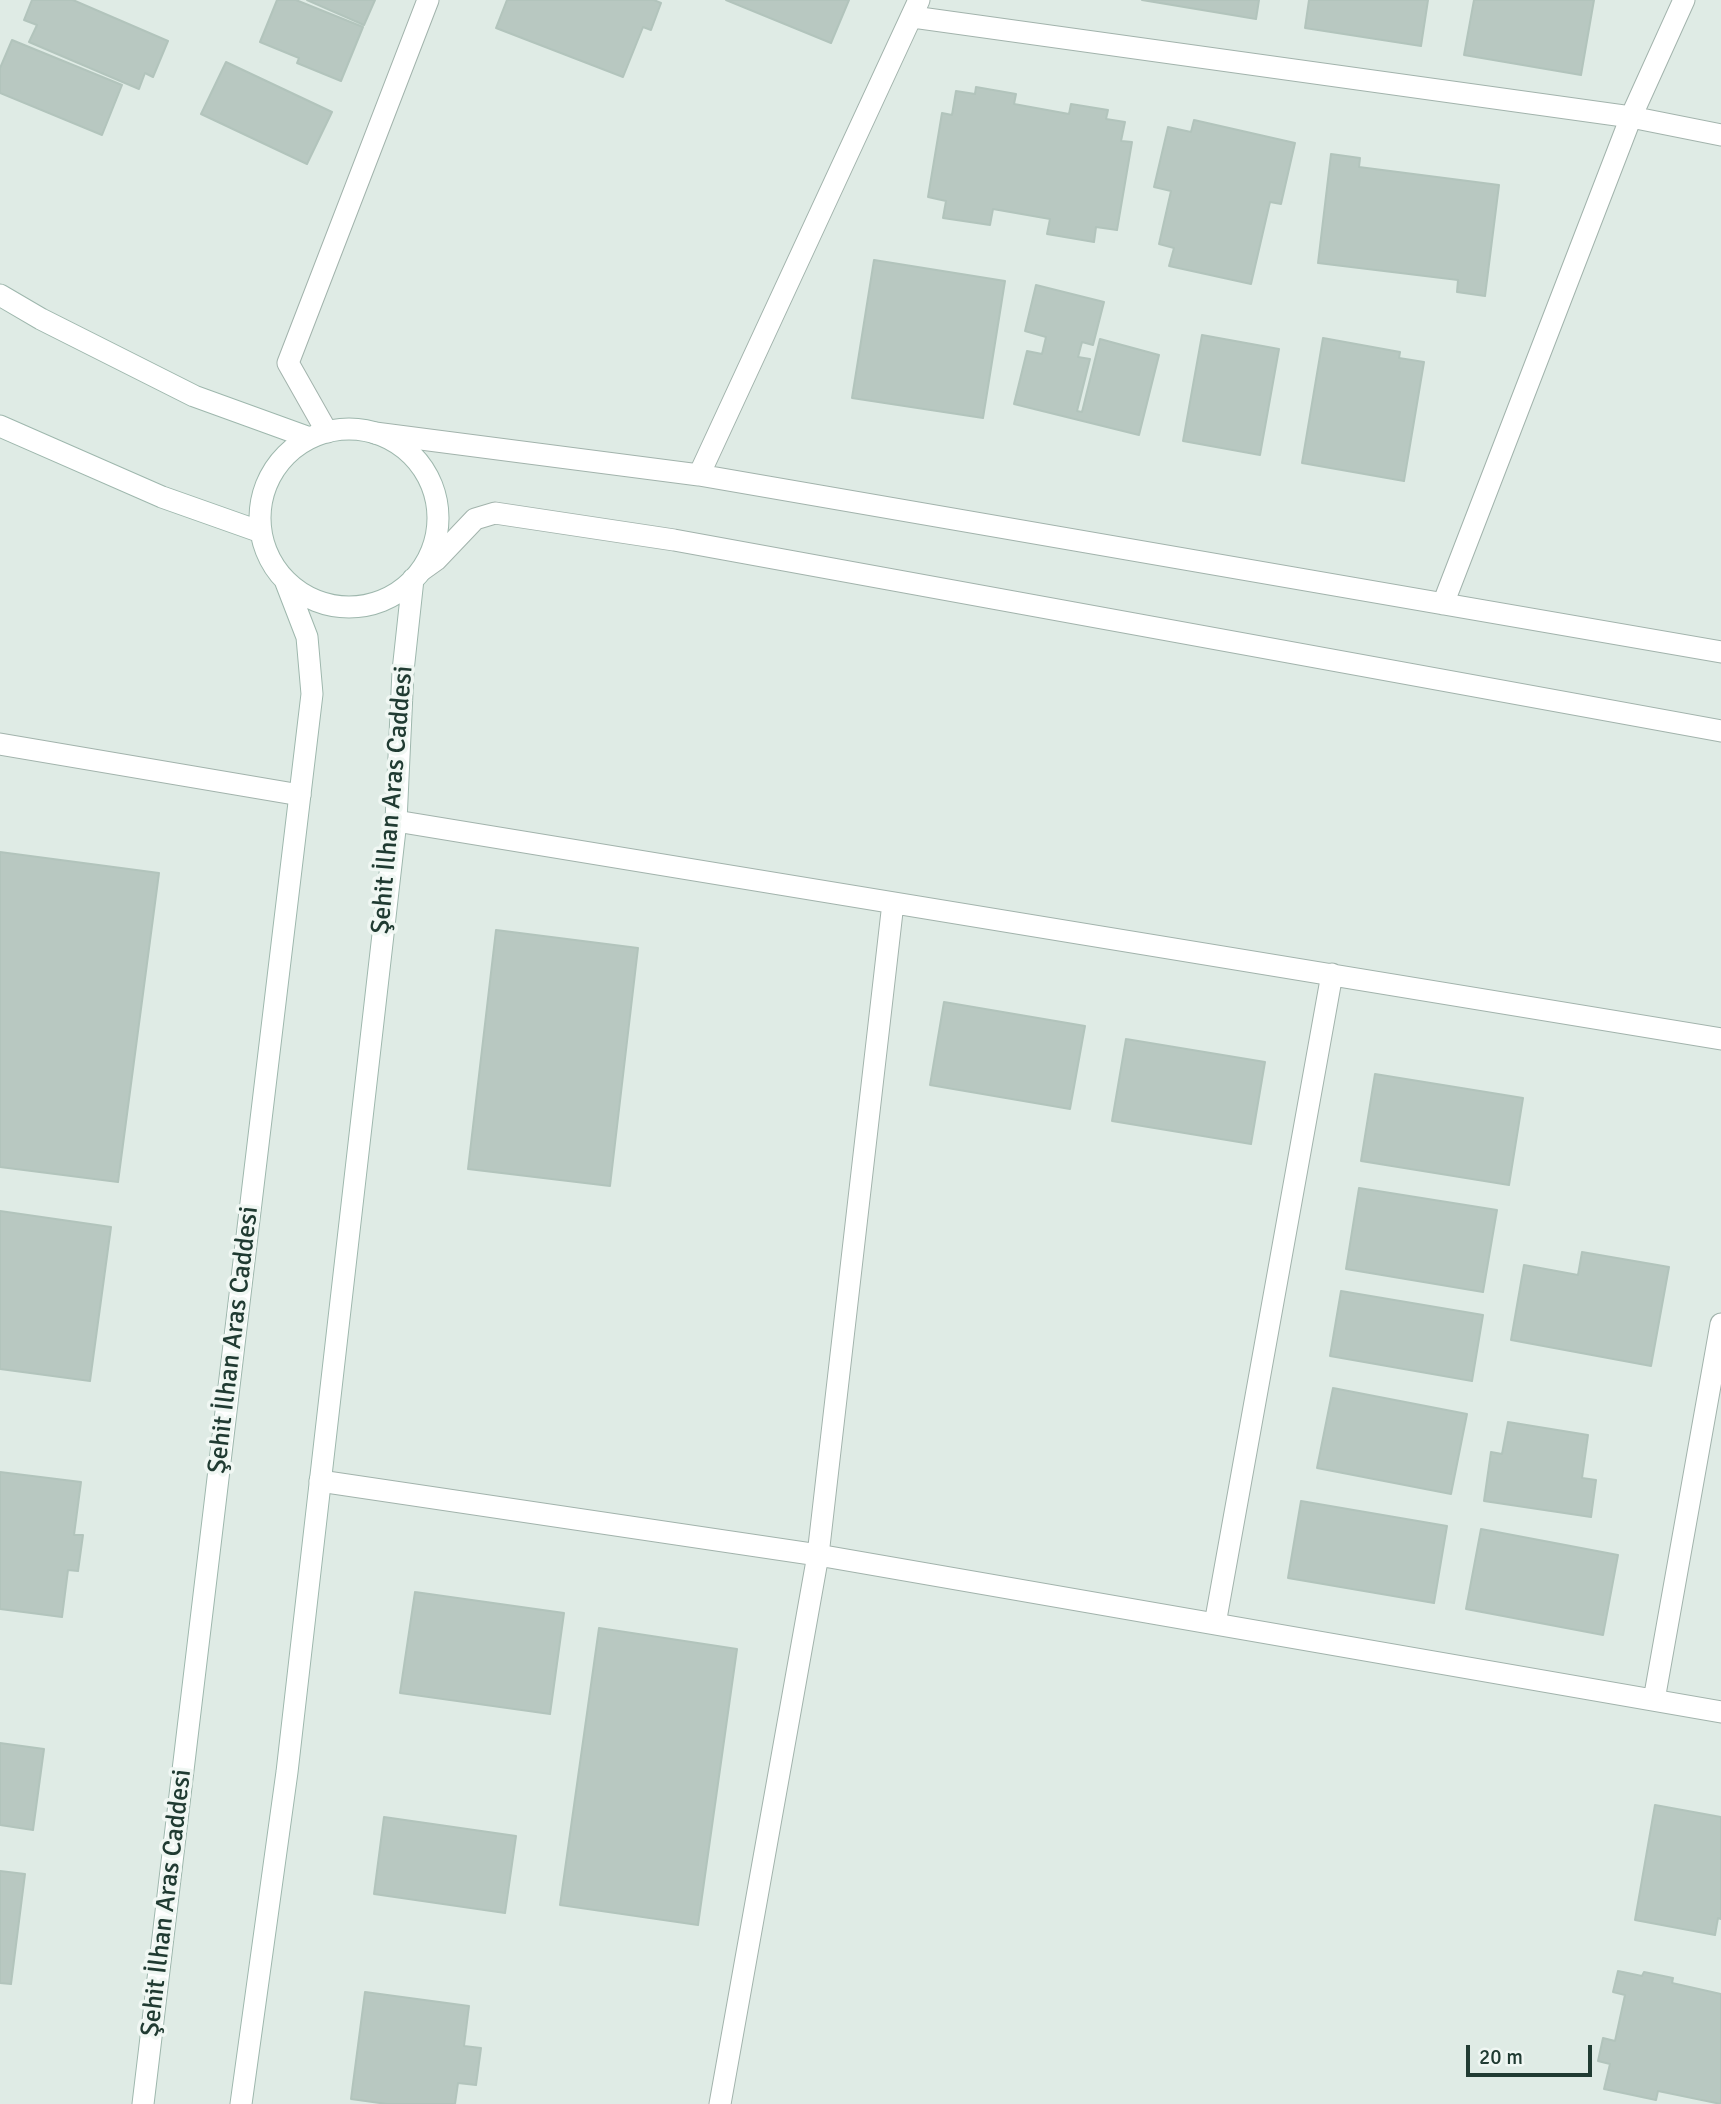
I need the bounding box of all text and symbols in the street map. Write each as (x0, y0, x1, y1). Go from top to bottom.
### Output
street label: Şehit İlhan Aras Caddesi (366, 665, 420, 935)
street label: Şehit İlhan Aras Caddesi (202, 1205, 266, 1475)
street label: Şehit İlhan Aras Caddesi (135, 1768, 199, 2038)
scale bar (1469, 2030, 1595, 2074)
text: 20 m (1479, 2044, 1523, 2070)

